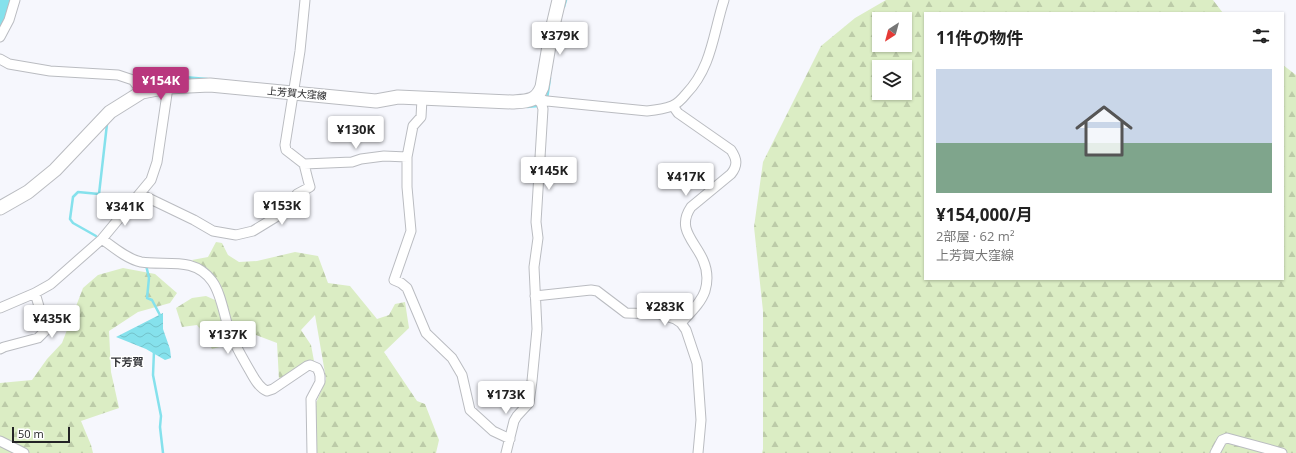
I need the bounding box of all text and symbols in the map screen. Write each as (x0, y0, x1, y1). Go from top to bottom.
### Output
north arrow (872, 12, 912, 52)
map controls (872, 12, 912, 100)
pin: ¥379K (532, 22, 588, 56)
icon: filters (1250, 25, 1272, 47)
text: ¥379K (541, 26, 579, 44)
text: 11件の物件 (936, 26, 1023, 49)
button: layers (872, 60, 912, 100)
pin: ¥154K (133, 67, 189, 101)
text: ¥154K (142, 71, 180, 89)
street label: 上芳賀大窪線 (267, 83, 327, 103)
icon: home (1068, 95, 1140, 167)
pin: ¥130K (328, 116, 384, 150)
text: ¥130K (337, 120, 375, 138)
pin: ¥145K (521, 157, 577, 191)
text: ¥145K (530, 161, 568, 179)
pin: ¥417K (658, 163, 714, 197)
text: ¥417K (667, 167, 705, 185)
pin: ¥153K (254, 192, 310, 226)
pin: ¥341K (97, 193, 153, 227)
text: ¥153K (263, 196, 301, 214)
text: ¥341K (106, 197, 144, 215)
text: ¥154,000/月 (936, 203, 1033, 226)
text: 2部屋 · 62 m² (936, 227, 1014, 245)
text: 上芳賀大窪線 (936, 246, 1014, 264)
pin: ¥283K (637, 293, 693, 327)
text: ¥283K (646, 297, 684, 315)
pin: ¥435K (24, 305, 80, 339)
text: ¥435K (33, 309, 71, 327)
pin: ¥137K (200, 321, 256, 355)
text: ¥137K (209, 325, 247, 343)
district label: 下芳賀 (111, 354, 144, 369)
pin: ¥173K (478, 381, 534, 415)
text: ¥173K (487, 385, 525, 403)
scale bar (12, 425, 70, 444)
text: 50 m (18, 426, 44, 441)

